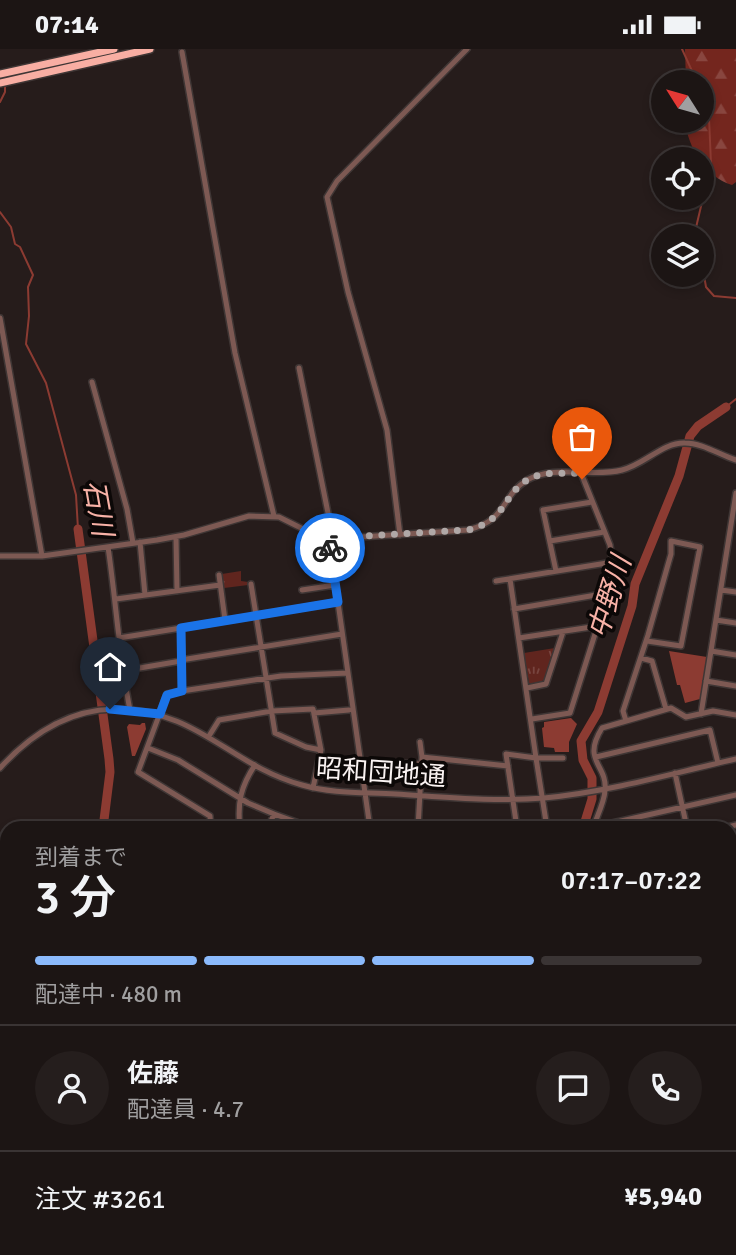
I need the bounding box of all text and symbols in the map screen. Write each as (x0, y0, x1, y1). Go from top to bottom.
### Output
text: 07:14 (35, 9, 99, 41)
north arrow (651, 70, 714, 133)
map controls (651, 70, 714, 287)
button: locate (651, 147, 714, 210)
button: layers (651, 224, 714, 287)
pin (552, 407, 612, 479)
icon: bag (563, 418, 601, 456)
water label: 石川 (76, 478, 120, 542)
courier (295, 513, 365, 583)
icon: bike (311, 529, 349, 567)
water label: 中野川 (581, 549, 639, 642)
pin (80, 637, 140, 709)
icon: home (91, 648, 129, 686)
street label: 昭和団地通 (315, 753, 447, 793)
text: 到着まで (35, 843, 127, 872)
text: 07:17–07:22 (561, 865, 702, 897)
text: 3 分 (35, 870, 116, 926)
text: 配達中 · 480 m (35, 980, 182, 1009)
button: person (35, 1051, 109, 1125)
button: chat (536, 1051, 610, 1125)
button: phone (628, 1051, 702, 1125)
text: 佐藤 (127, 1058, 179, 1090)
text: 配達員 · 4.7 (127, 1095, 244, 1124)
text: ¥5,940 (624, 1181, 702, 1213)
text: 注文 #3261 (35, 1184, 166, 1216)

